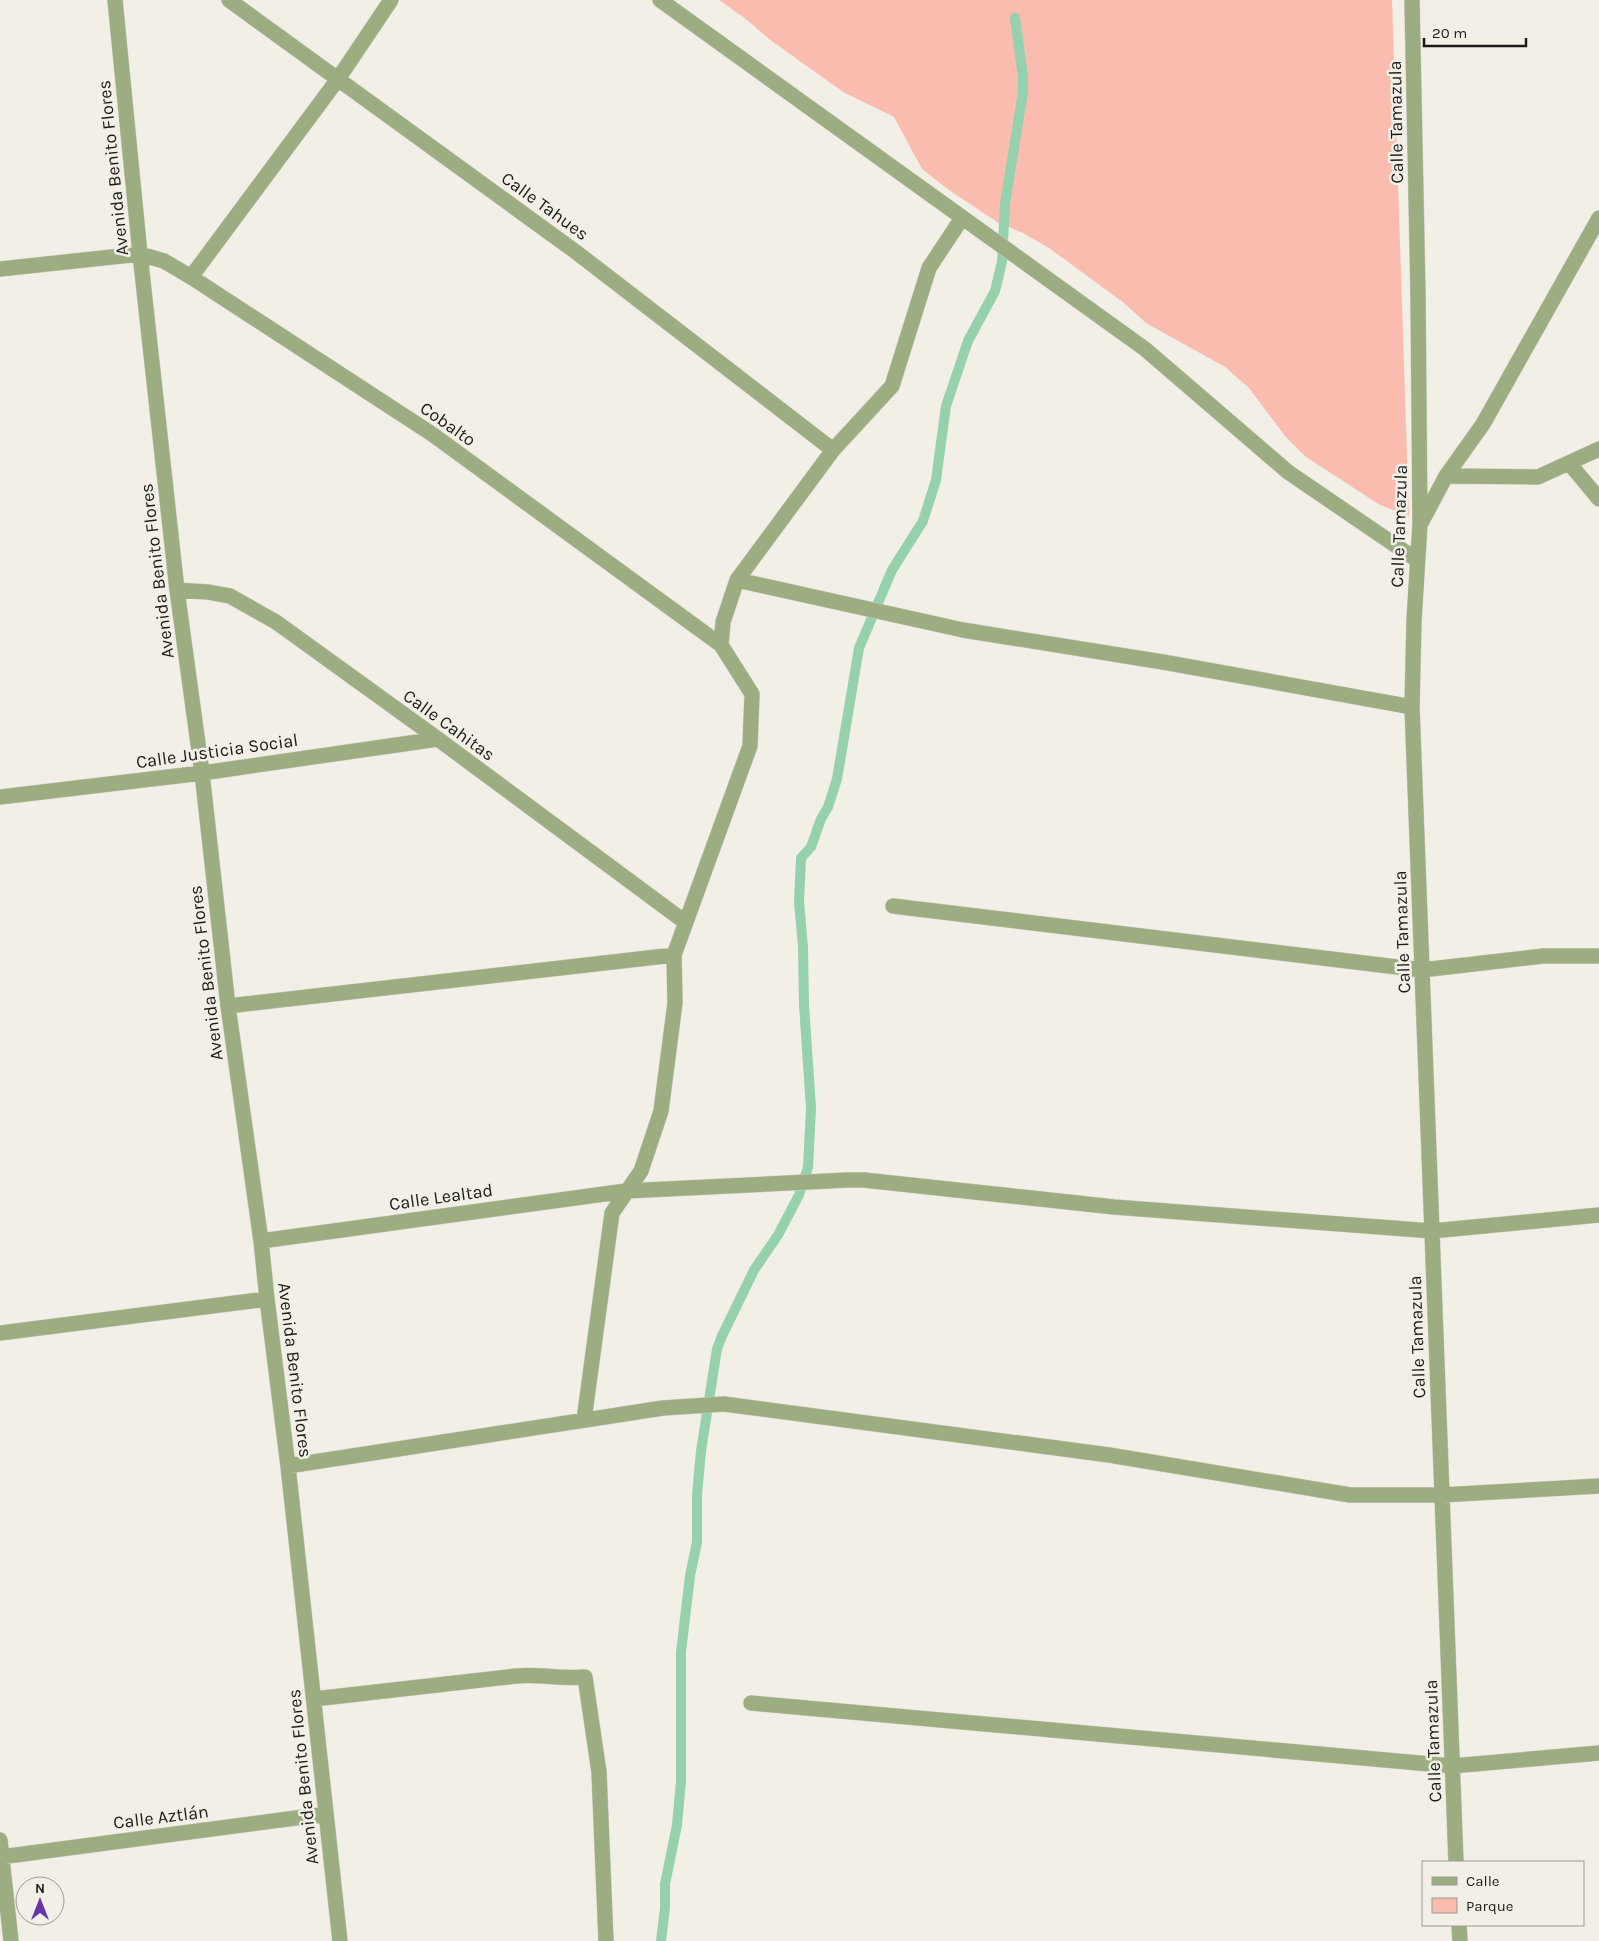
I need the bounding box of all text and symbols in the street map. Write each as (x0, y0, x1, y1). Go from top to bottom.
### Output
scale bar (1424, 15, 1526, 47)
text: 20 m (1432, 24, 1467, 42)
street label: Calle Tamazula (1384, 60, 1408, 184)
street label: Avenida Benito Flores (93, 79, 133, 257)
street label: Calle Tahues (497, 167, 593, 245)
street label: Cobalto (416, 397, 480, 451)
street label: Calle Tamazula (1386, 464, 1412, 588)
street label: Avenida Benito Flores (135, 482, 179, 660)
street label: Calle Cahitas (399, 684, 499, 766)
street label: Calle Justicia Social (135, 729, 299, 773)
street label: Calle Tamazula (1389, 870, 1415, 994)
street label: Avenida Benito Flores (184, 884, 228, 1062)
street label: Calle Lealtad (388, 1179, 494, 1215)
street label: Calle Tamazula (1404, 1275, 1430, 1399)
street label: Avenida Benito Flores (273, 1281, 317, 1459)
street label: Calle Tamazula (1420, 1679, 1446, 1803)
street label: Avenida Benito Flores (283, 1688, 323, 1866)
street label: Calle Aztlán (112, 1800, 210, 1834)
legend (1422, 1861, 1584, 1926)
text: Calle (1466, 1872, 1500, 1890)
north arrow (15, 1876, 65, 1926)
text: N (35, 1880, 45, 1897)
text: Parque (1466, 1897, 1514, 1915)

